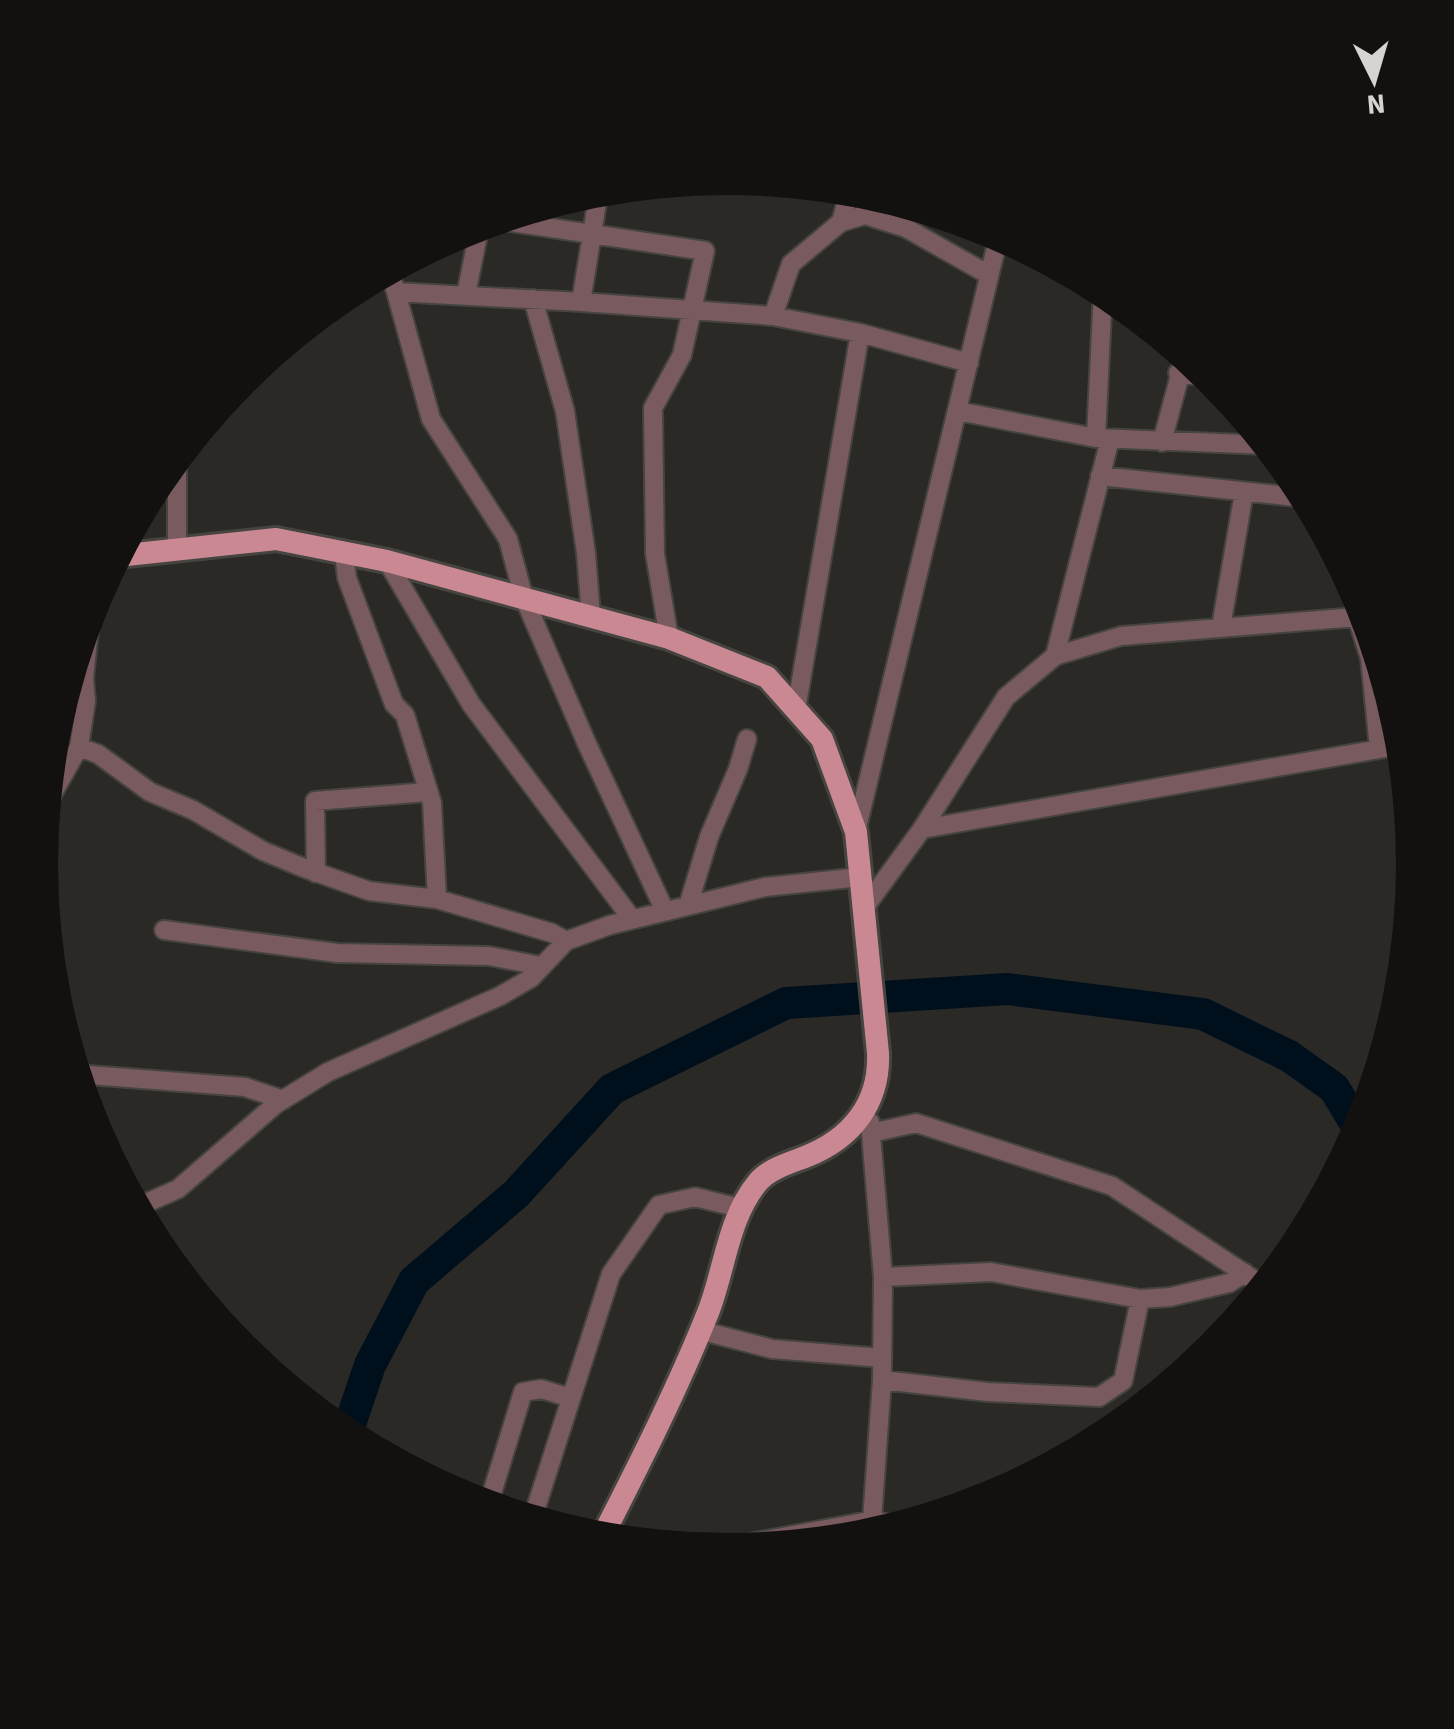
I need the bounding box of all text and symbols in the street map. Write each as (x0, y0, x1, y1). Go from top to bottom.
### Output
north arrow (1324, 30, 1424, 130)
text: N (1365, 83, 1387, 125)

